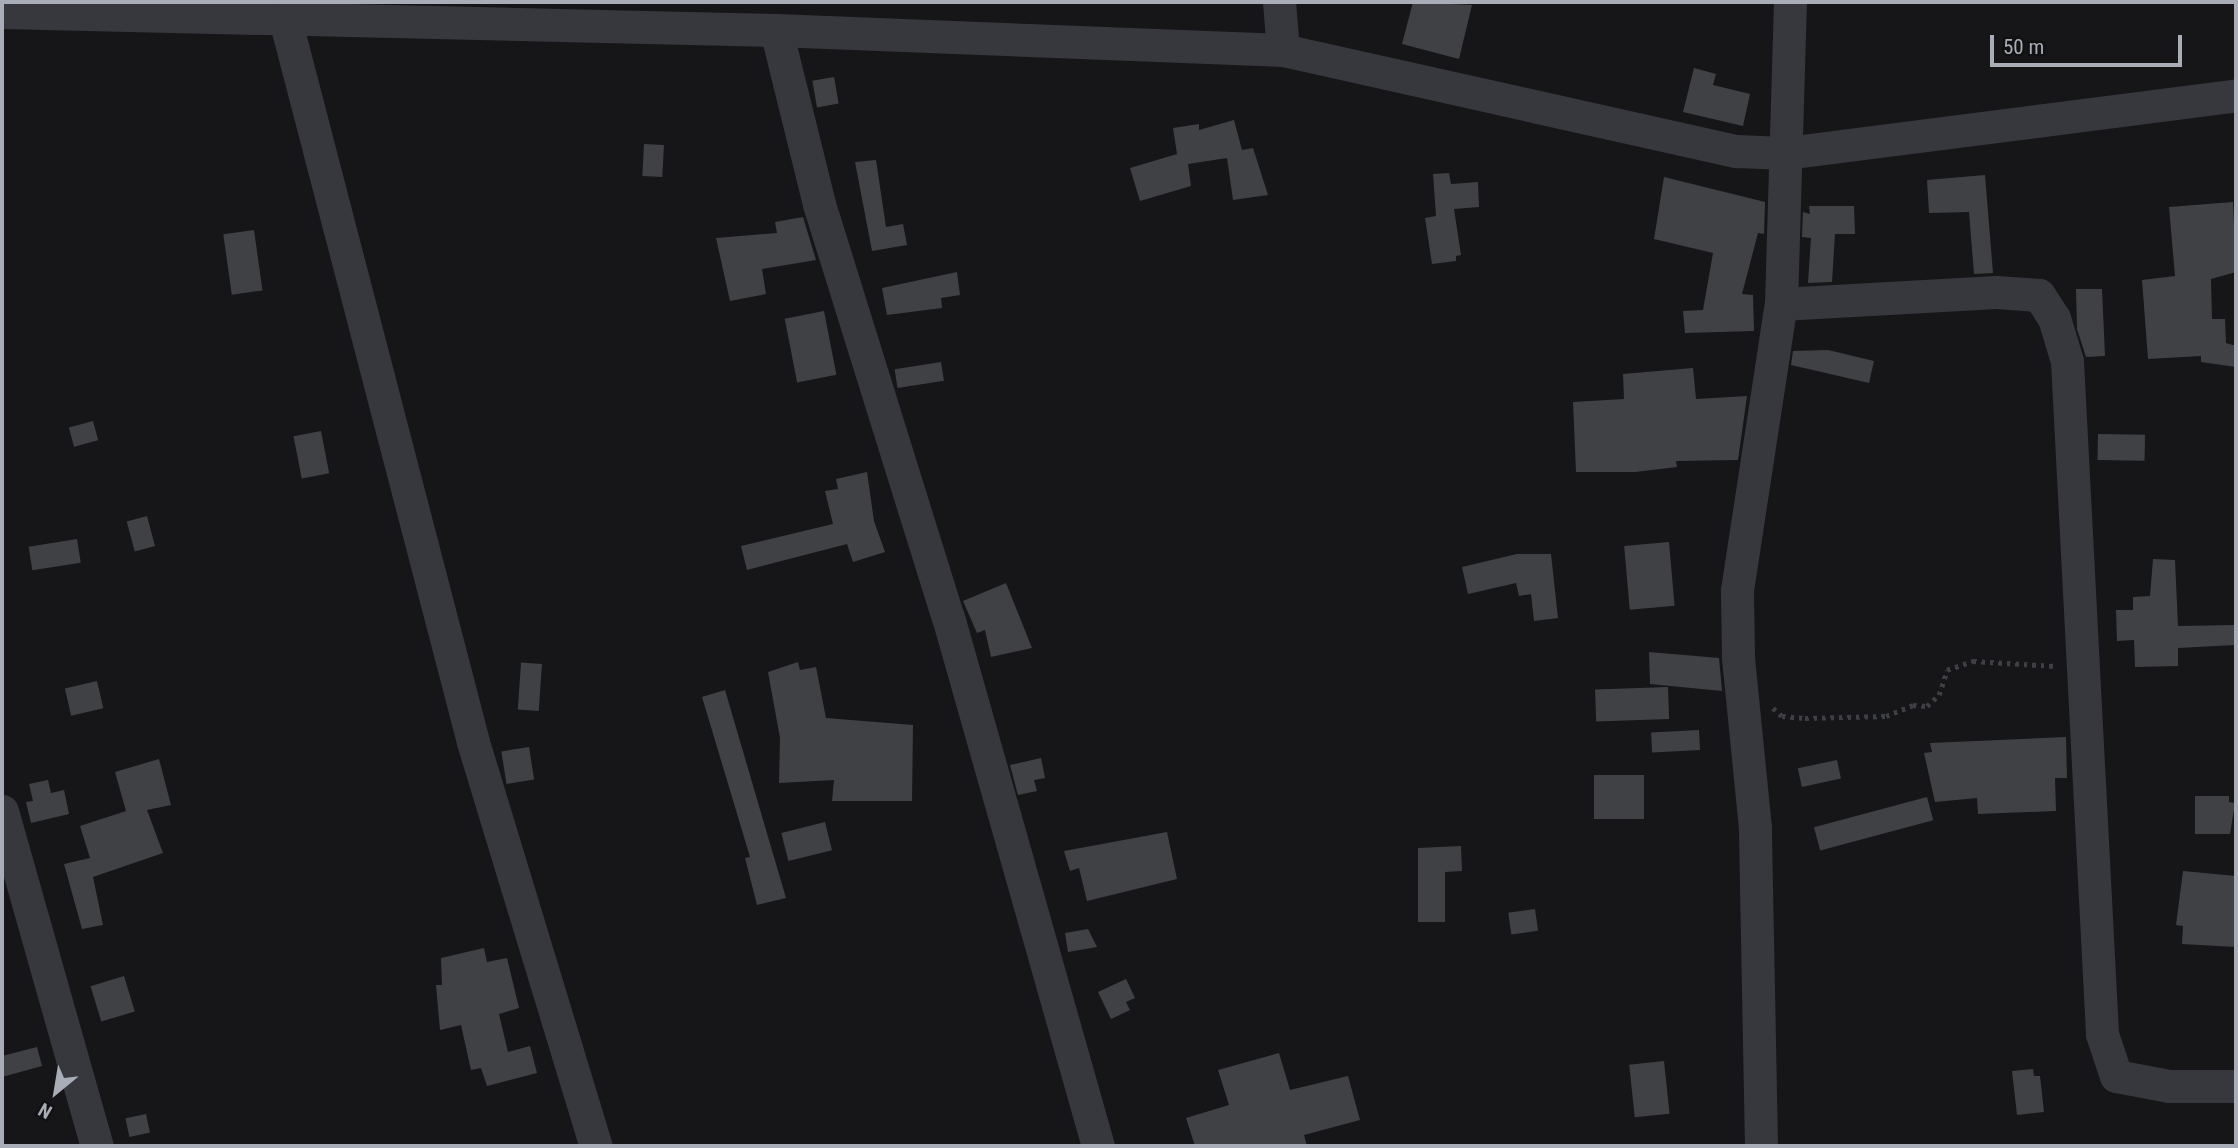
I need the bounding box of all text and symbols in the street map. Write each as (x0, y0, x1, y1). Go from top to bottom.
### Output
scale bar (1993, 21, 2186, 65)
text: 50 m (2003, 35, 2044, 59)
north arrow (21, 1057, 91, 1127)
text: N (34, 1098, 56, 1123)

